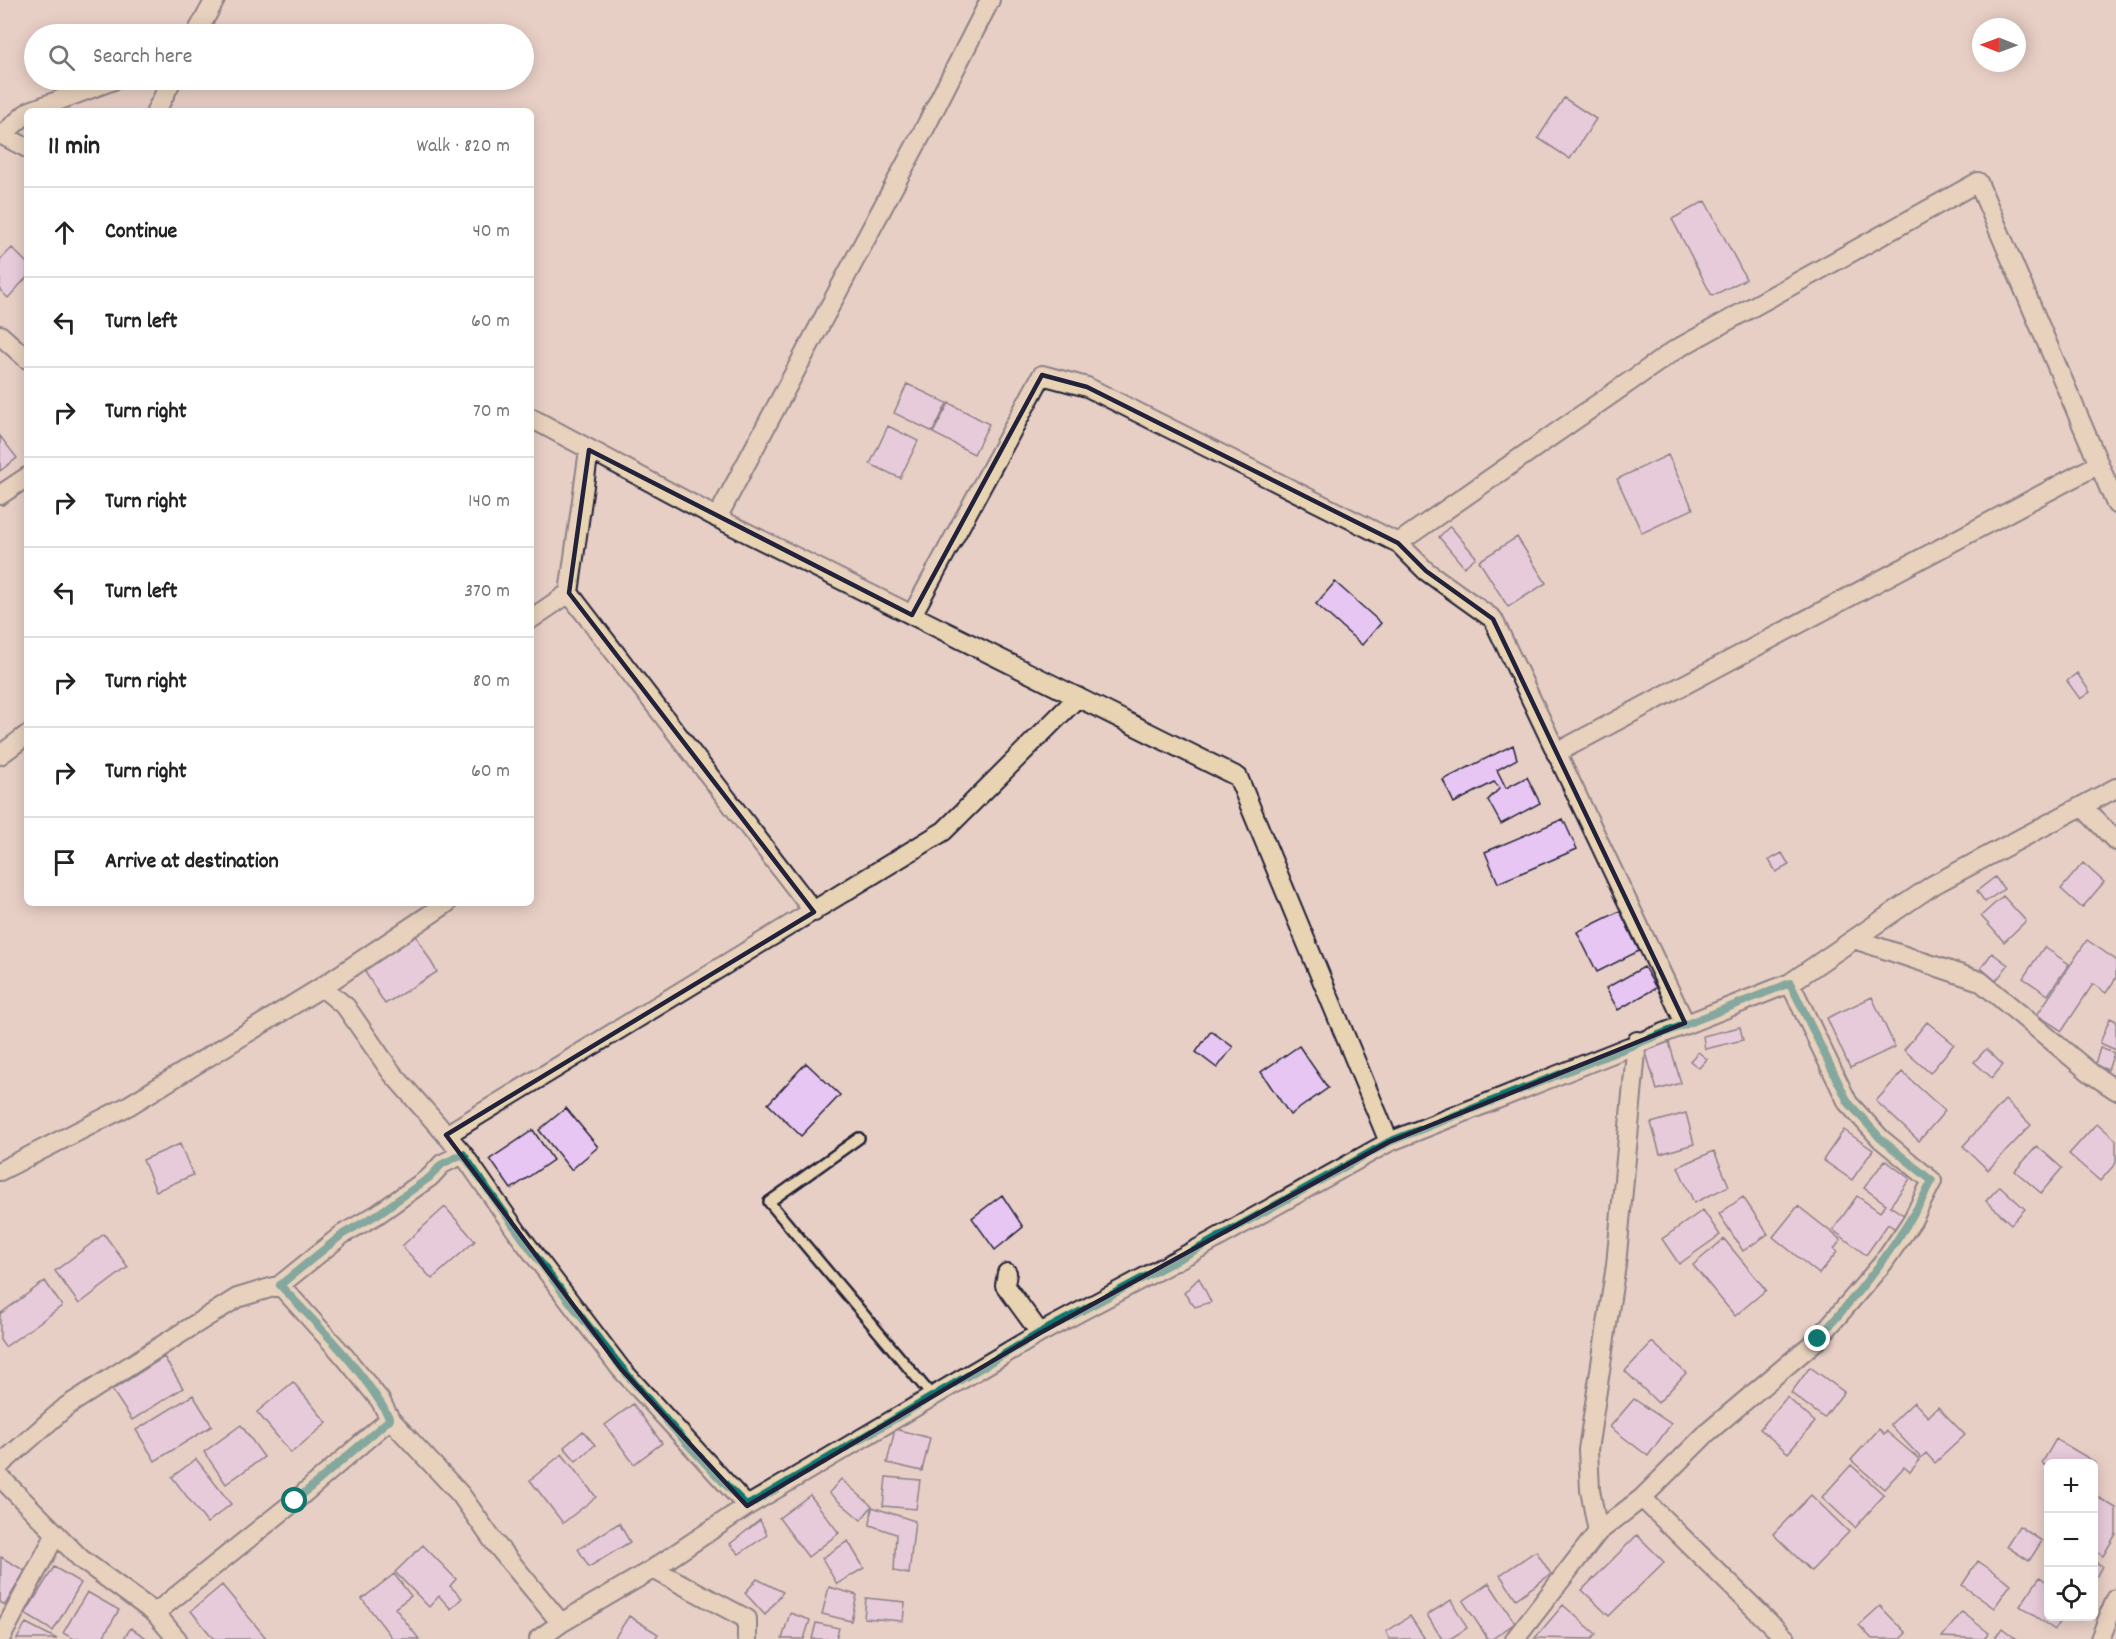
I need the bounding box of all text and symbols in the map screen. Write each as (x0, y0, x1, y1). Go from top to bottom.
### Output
north arrow (1972, 18, 2026, 72)
search box (24, 24, 534, 90)
icon: search (45, 41, 78, 74)
text: Search here (93, 42, 192, 73)
text: 11 min (48, 129, 100, 166)
text: Walk · 820 m (416, 133, 510, 161)
icon: ahead (48, 216, 81, 249)
text: Continue (105, 217, 177, 248)
text: 40 m (472, 218, 510, 246)
icon: left (48, 306, 81, 339)
text: Turn left (105, 307, 177, 338)
text: 60 m (471, 308, 510, 336)
icon: right (48, 396, 81, 429)
text: Turn right (105, 397, 187, 428)
text: 70 m (473, 398, 510, 426)
icon: right (48, 486, 81, 519)
text: Turn right (105, 487, 187, 518)
text: 140 m (468, 488, 510, 516)
icon: left (48, 576, 81, 609)
text: Turn left (105, 577, 177, 608)
text: 370 m (464, 578, 510, 606)
icon: right (48, 666, 81, 699)
text: Turn right (105, 667, 187, 698)
text: 80 m (473, 668, 510, 696)
icon: right (48, 756, 81, 789)
text: Turn right (105, 757, 187, 788)
text: 60 m (471, 758, 510, 786)
icon: arrive (48, 846, 81, 879)
text: Arrive at destination (105, 847, 279, 878)
route end (1804, 1325, 1830, 1351)
map controls (2044, 1459, 2098, 1621)
button: + (2044, 1459, 2098, 1513)
route start (281, 1487, 307, 1513)
button: − (2044, 1513, 2098, 1567)
button: locate (2044, 1567, 2098, 1621)

